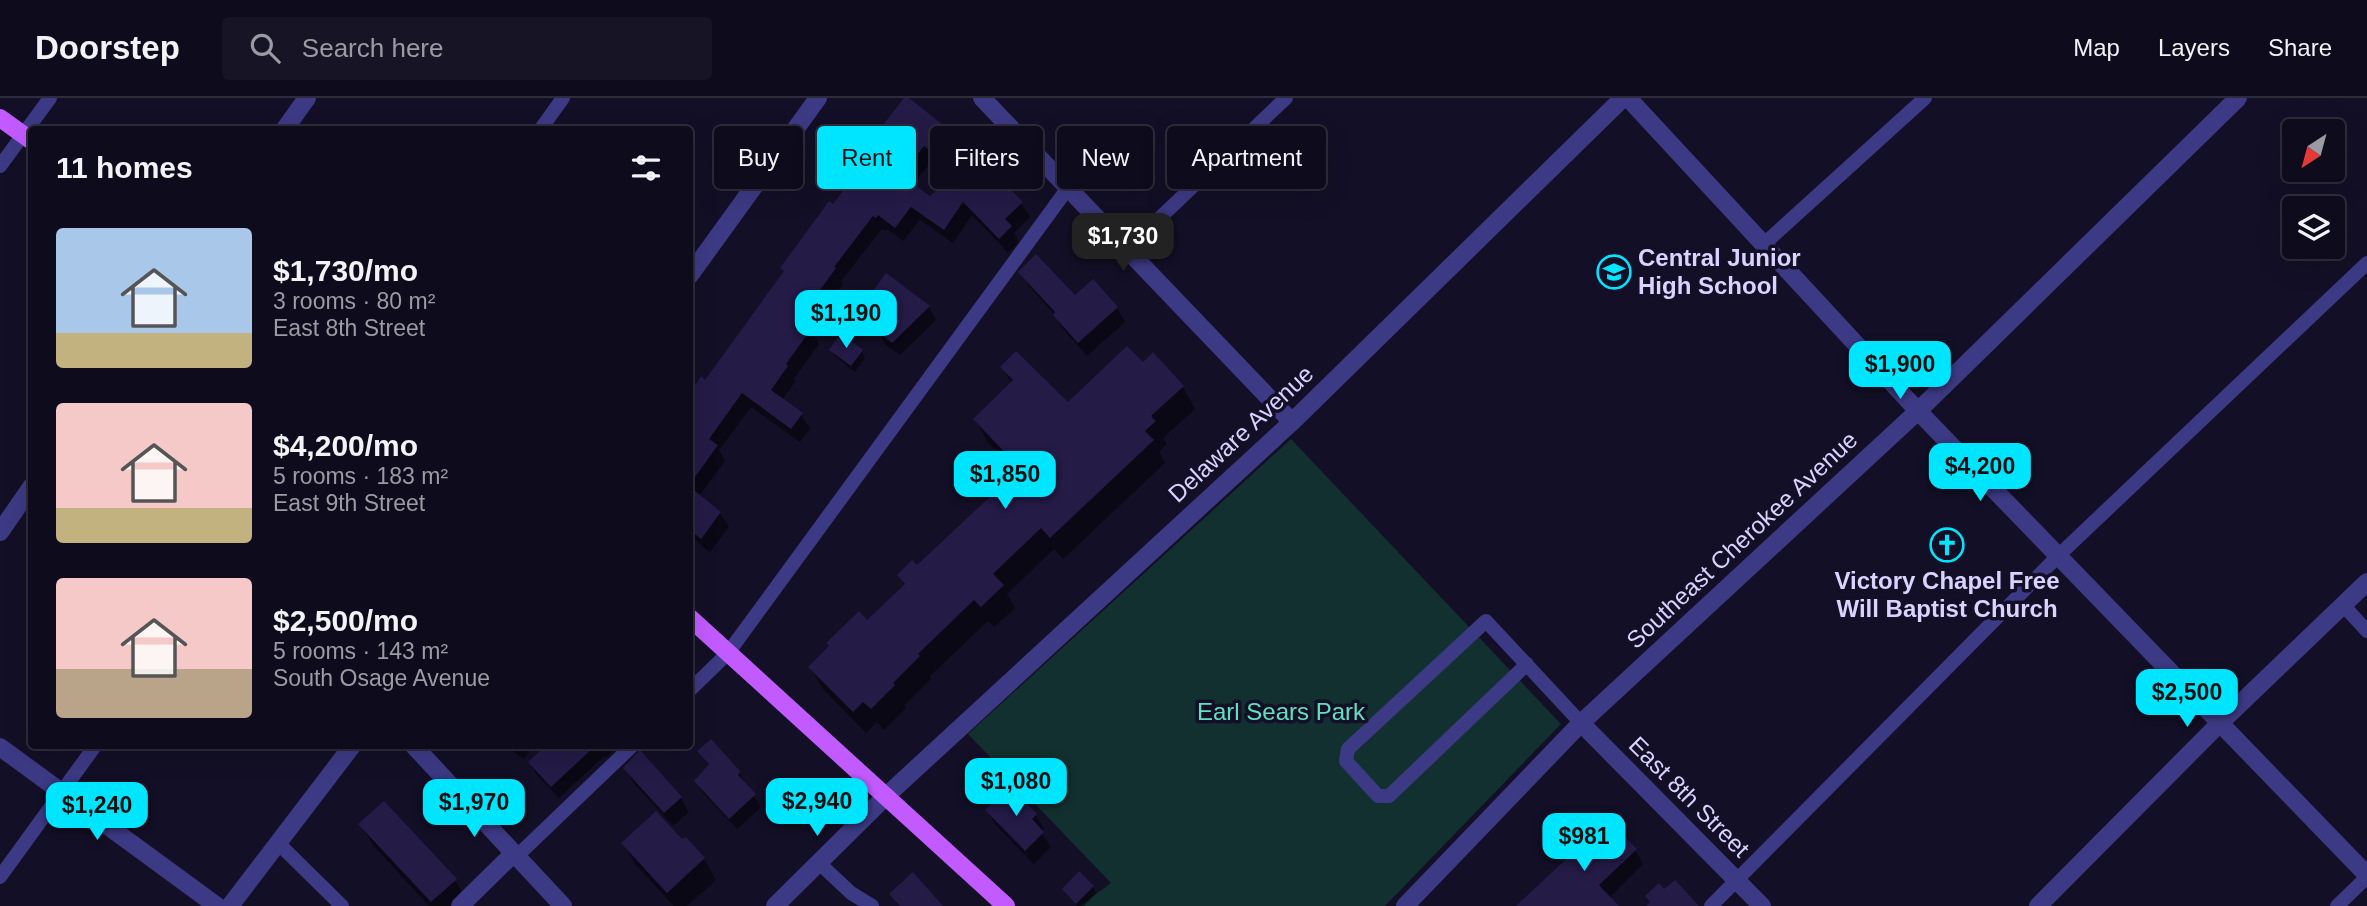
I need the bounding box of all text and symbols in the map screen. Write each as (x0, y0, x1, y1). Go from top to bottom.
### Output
search box (222, 17, 712, 80)
text: Doorstep (35, 29, 180, 66)
icon: search (246, 29, 284, 67)
text: Search here (302, 33, 444, 63)
text: Map (2073, 34, 2120, 61)
text: Layers (2158, 34, 2230, 61)
text: Share (2268, 34, 2332, 61)
north arrow (2282, 119, 2345, 182)
map controls (2282, 119, 2345, 259)
chip: Buy (714, 126, 803, 189)
chip: Rent (817, 126, 916, 189)
chip: Filters (930, 126, 1043, 189)
chip: New (1057, 126, 1153, 189)
chip: Apartment (1167, 126, 1326, 189)
icon: filters (627, 149, 665, 187)
text: 11 homes (56, 151, 193, 184)
button: layers (2282, 196, 2345, 259)
pin: $1,730 (1066, 214, 1180, 273)
text: $1,730 (1088, 223, 1158, 249)
place label: Central Junior High School (1638, 244, 1801, 299)
school or university icon: Central Junior High School (1595, 253, 1633, 291)
text: $1,730/mo (273, 254, 418, 287)
icon: home (112, 256, 196, 340)
text: 3 rooms · 80 m² (273, 288, 435, 314)
pin: $1,190 (789, 290, 903, 350)
text: $1,190 (811, 300, 881, 326)
text: East 8th Street (273, 315, 425, 341)
pin: $1,900 (1843, 342, 1957, 401)
text: $1,900 (1865, 351, 1935, 377)
street label: Delaware Avenue (1163, 360, 1318, 508)
street label: Southeast Cherokee Avenue (1621, 426, 1862, 654)
text: $4,200/mo (273, 429, 418, 462)
icon: home (112, 431, 196, 515)
pin: $4,200 (1923, 444, 2037, 503)
pin: $1,850 (948, 452, 1062, 511)
text: $4,200 (1945, 453, 2015, 479)
text: $1,850 (970, 461, 1040, 487)
text: 5 rooms · 183 m² (273, 463, 448, 489)
text: East 9th Street (273, 490, 425, 516)
church icon: Victory Chapel Free Will Baptist Church (1928, 526, 1966, 564)
place label: Victory Chapel Free Will Baptist Church (1835, 567, 2059, 622)
text: $2,500/mo (273, 604, 418, 637)
icon: home (112, 606, 196, 690)
text: 5 rooms · 143 m² (273, 638, 448, 664)
text: South Osage Avenue (273, 665, 490, 691)
pin: $2,500 (2130, 670, 2244, 729)
text: $2,500 (2152, 679, 2222, 705)
park label: Earl Sears Park (1197, 698, 1366, 725)
street label: East 8th Street (1624, 731, 1755, 863)
pin: $1,080 (959, 758, 1073, 818)
text: $1,080 (981, 768, 1051, 794)
pin: $2,940 (760, 778, 874, 838)
pin: $1,970 (417, 780, 531, 839)
pin: $1,240 (40, 782, 154, 842)
text: $2,940 (782, 788, 852, 814)
text: $1,970 (439, 789, 509, 815)
text: $1,240 (62, 792, 132, 818)
pin: $981 (1543, 814, 1625, 873)
text: $981 (1558, 823, 1610, 849)

